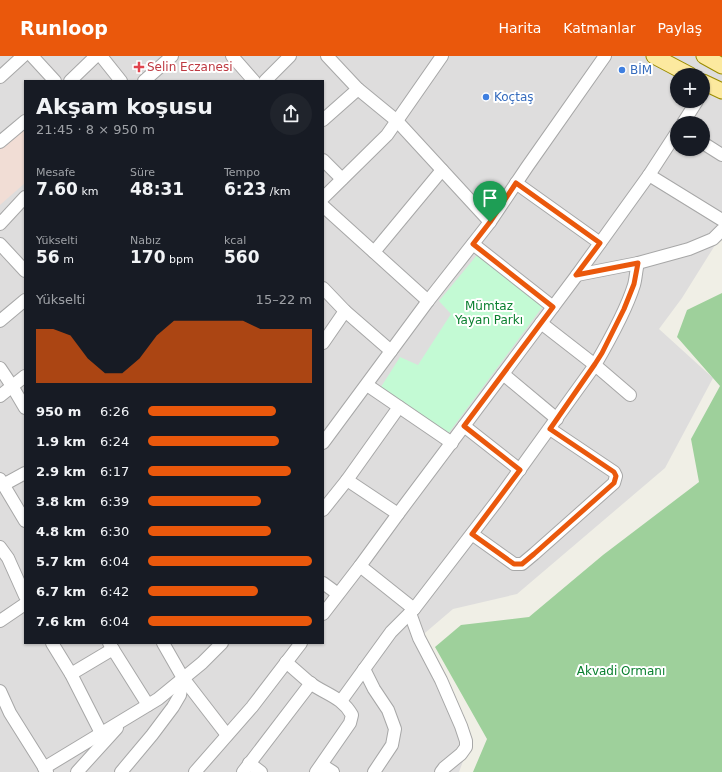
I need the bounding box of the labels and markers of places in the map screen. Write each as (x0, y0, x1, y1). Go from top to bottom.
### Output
place label: Selin Eczanesi (147, 60, 233, 74)
marker: Selin Eczanesi (134, 62, 144, 72)
place label: BİM (630, 62, 652, 77)
marker: BİM (617, 65, 627, 75)
place label: Koçtaş (494, 90, 534, 104)
marker: Koçtaş (481, 92, 491, 102)
pin (473, 181, 507, 222)

